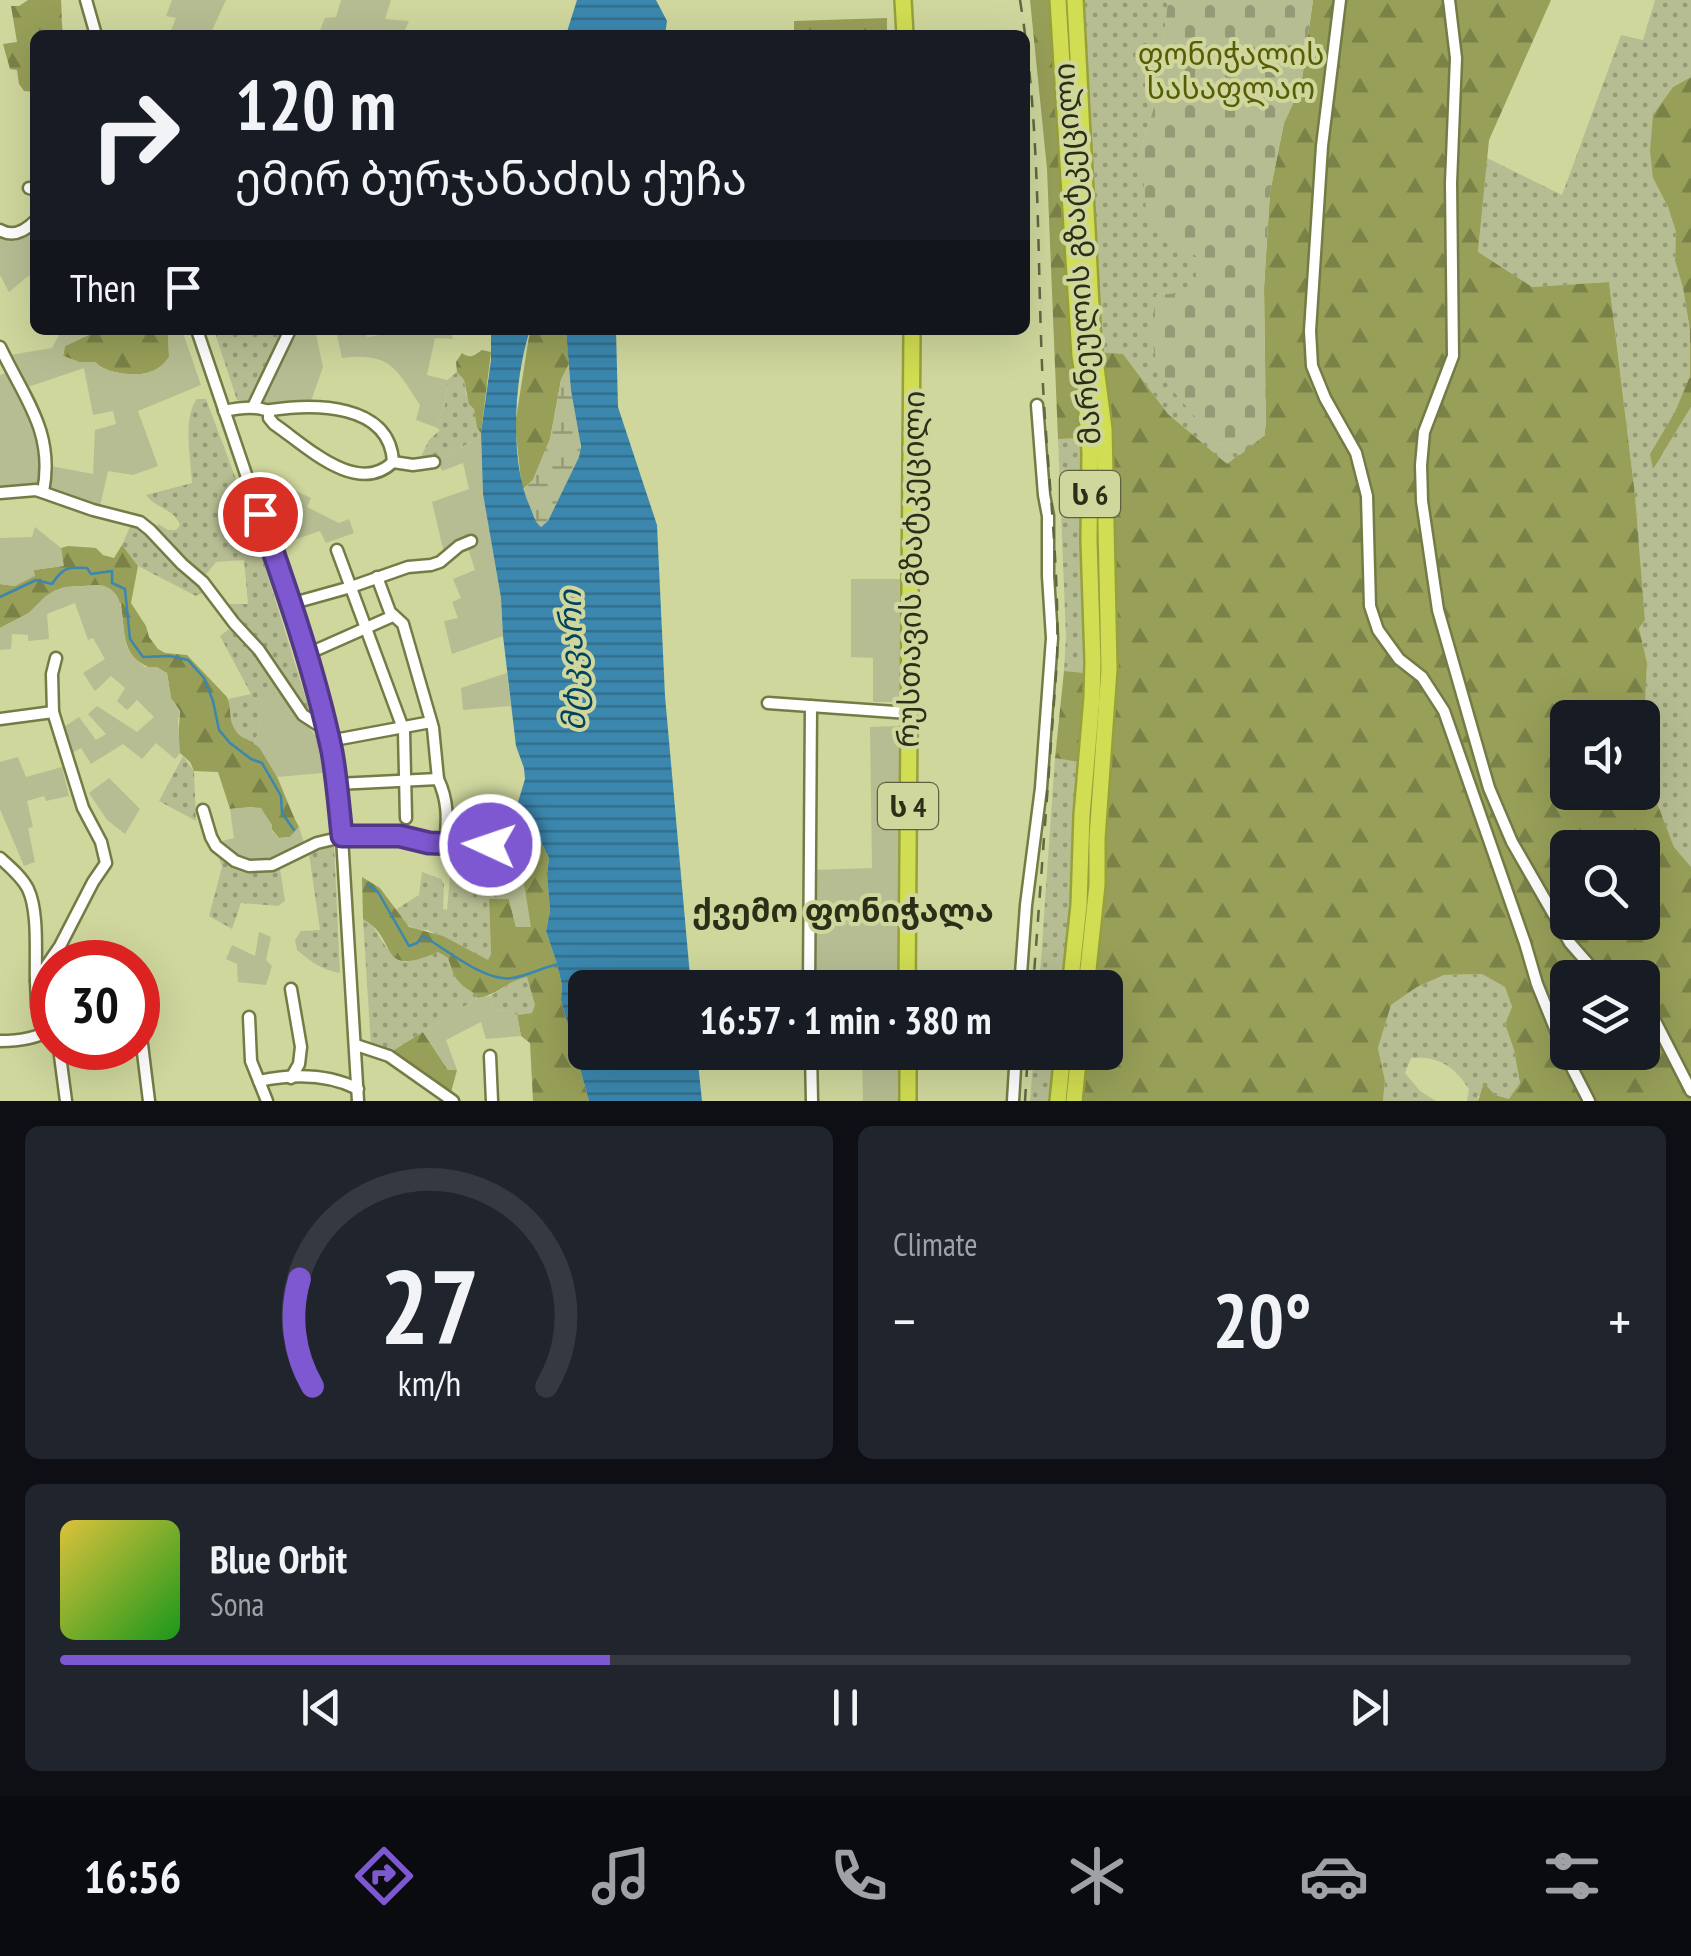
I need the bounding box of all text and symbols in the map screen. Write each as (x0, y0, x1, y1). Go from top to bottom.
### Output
park label: ფონიჭალის სასაფლაო (1138, 34, 1324, 107)
text: 120 m (235, 59, 396, 149)
street label: მარნეულის გზატკეცილი (1043, 62, 1109, 446)
icon: right (70, 70, 200, 200)
text: ემირ ბურჯანაძის ქუჩა (235, 149, 747, 207)
icon: arrive (156, 260, 211, 315)
text: Then (70, 263, 136, 312)
street label: რუსთავის გზატკეცილი (887, 390, 933, 748)
road number: ს 6 (1060, 471, 1120, 517)
pin (218, 472, 303, 557)
icon: arrive (233, 487, 288, 542)
water label: მტკვარი (547, 588, 594, 732)
map controls (1550, 700, 1660, 1070)
button: sound (1550, 700, 1660, 810)
road number: ს 4 (878, 783, 938, 829)
position arrow (438, 793, 542, 897)
button: search (1550, 830, 1660, 940)
district label: ქვემო ფონიჭალა (692, 889, 994, 931)
speed limit sign: 30 (30, 940, 160, 1070)
button: layers (1550, 960, 1660, 1070)
text: 16:57 · 1 min · 380 m (699, 995, 992, 1044)
text: Climate (893, 1223, 977, 1265)
text: 27 (379, 1238, 479, 1373)
text: 20° (1212, 1272, 1312, 1369)
text: − (893, 1285, 916, 1356)
text: + (1608, 1285, 1631, 1356)
text: km/h (397, 1360, 461, 1406)
text: Blue Orbit (210, 1534, 347, 1583)
text: Sona (210, 1583, 264, 1625)
icon: previous (294, 1680, 349, 1735)
icon: pause (818, 1680, 873, 1735)
icon: next (1342, 1680, 1397, 1735)
icon: directions (349, 1841, 419, 1911)
icon: music (586, 1841, 656, 1911)
icon: phone (824, 1841, 894, 1911)
icon: climate (1062, 1841, 1132, 1911)
icon: car (1299, 1841, 1369, 1911)
icon: filters (1537, 1841, 1607, 1911)
text: 16:56 (84, 1847, 181, 1905)

